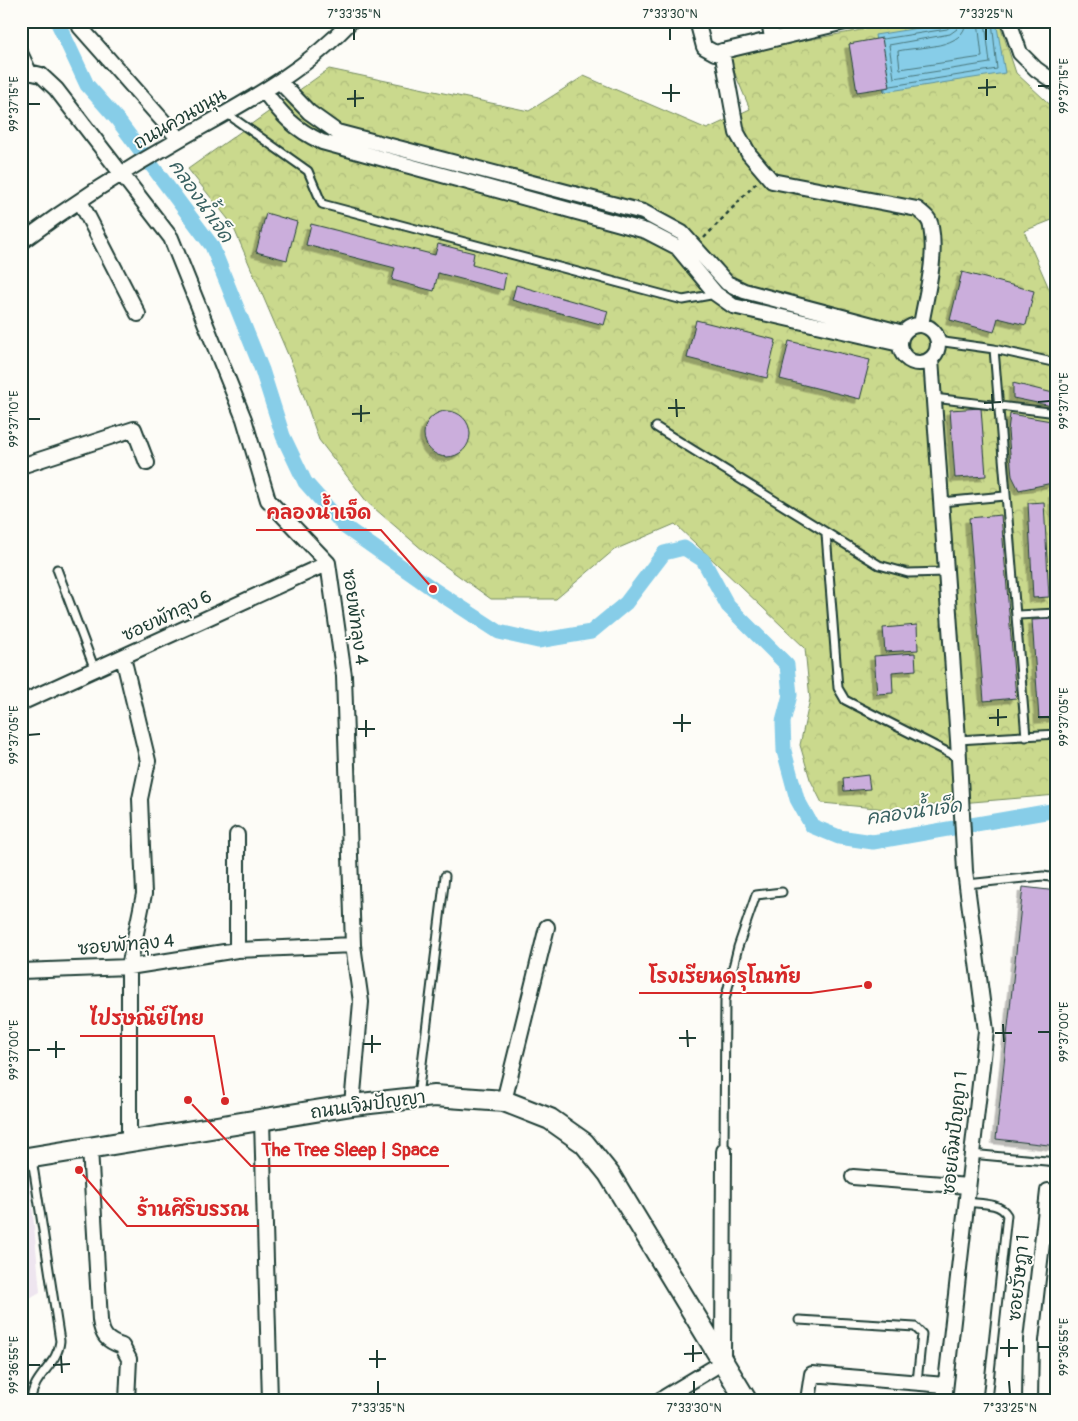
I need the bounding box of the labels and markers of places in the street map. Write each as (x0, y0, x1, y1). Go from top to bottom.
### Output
callout: คลองน้ำเจ็ด (256, 496, 381, 530)
callout: โรงเรียนดรุโณทัย (639, 959, 811, 993)
callout: ไปรษณีย์ไทย (80, 1002, 214, 1036)
callout: The Tree Sleep | Space (251, 1132, 449, 1166)
callout: ร้านศิริบรรณ (127, 1192, 259, 1226)

